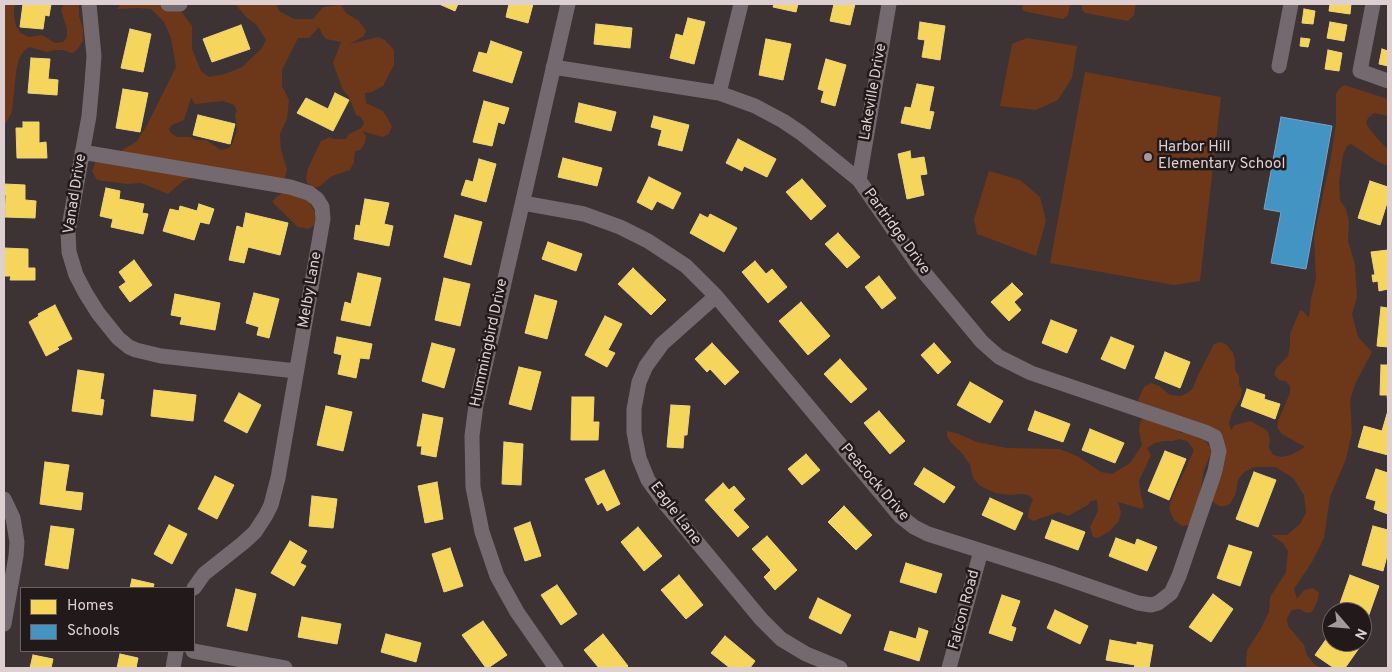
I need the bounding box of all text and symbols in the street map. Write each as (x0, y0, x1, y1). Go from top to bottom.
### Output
street label: Lakeville Drive (857, 42, 891, 142)
place label: Harbor Hill Elementary School (1158, 139, 1285, 174)
marker: Harbor Hill Elementary School (1142, 151, 1154, 163)
street label: Vanad Drive (61, 153, 91, 235)
street label: Partridge Drive (859, 186, 933, 278)
street label: Melby Lane (295, 250, 327, 330)
street label: Hummingbird Drive (468, 277, 512, 409)
street label: Peacock Drive (836, 441, 912, 525)
street label: Eagle Lane (645, 479, 705, 549)
street label: Falcon Road (946, 568, 984, 652)
legend (20, 587, 195, 652)
text: Homes (67, 597, 114, 616)
north arrow (1322, 602, 1372, 652)
text: Schools (67, 622, 120, 641)
text: N (1350, 625, 1370, 642)

